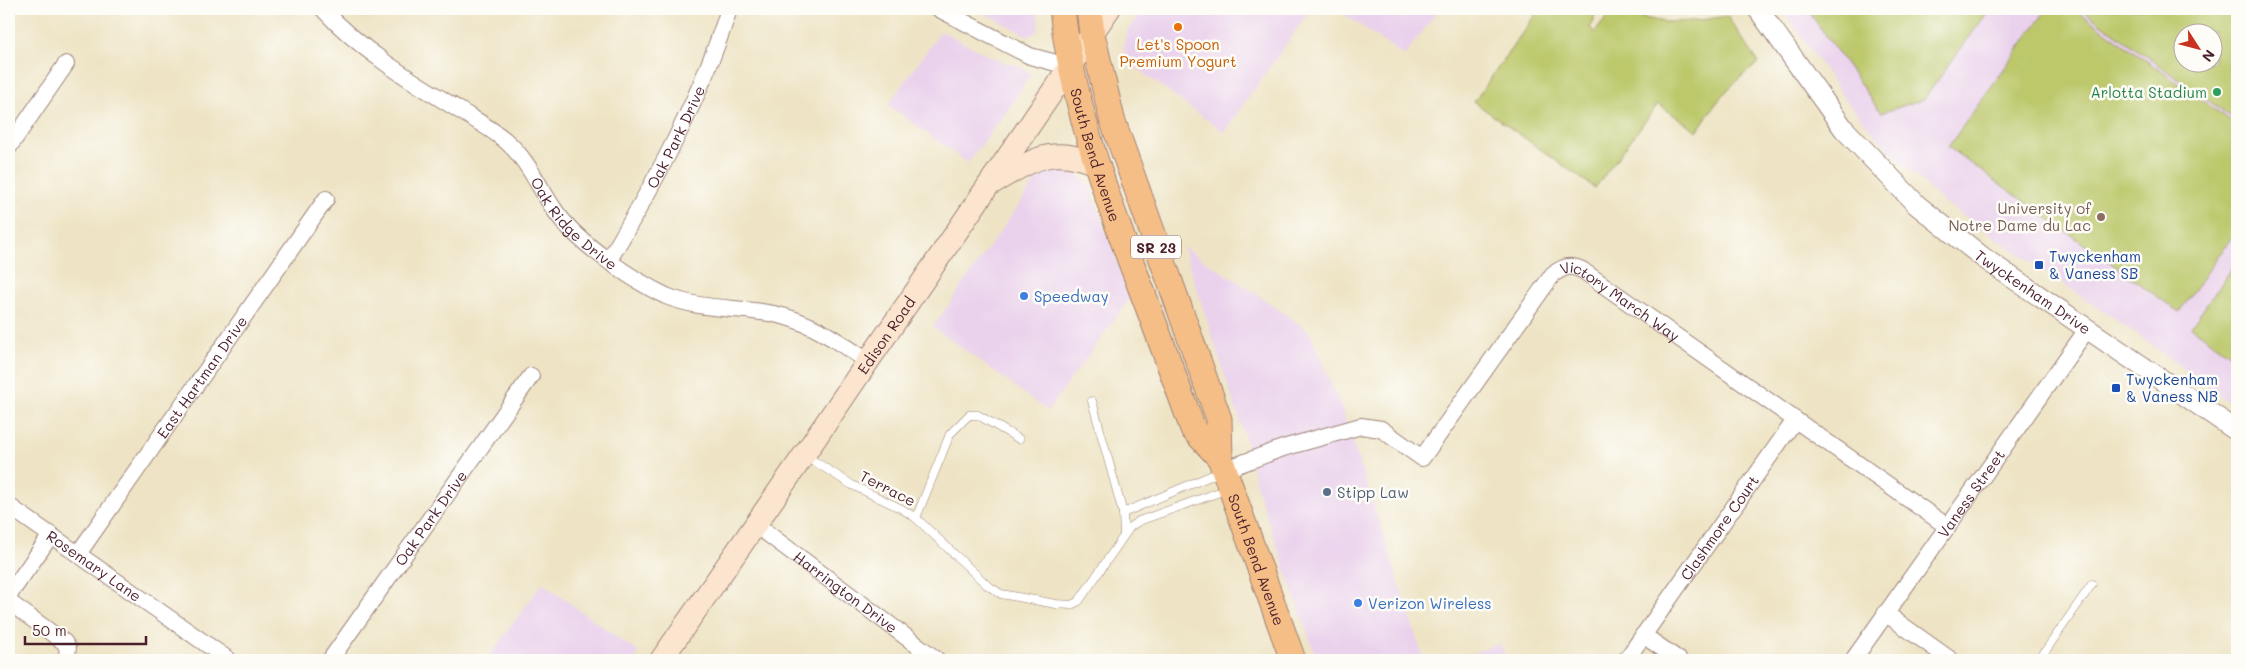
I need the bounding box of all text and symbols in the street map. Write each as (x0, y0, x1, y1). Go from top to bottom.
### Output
marker: Let's Spoon Premium Yogurt (1172, 21, 1184, 33)
north arrow (2174, 22, 2224, 72)
place label: Let's Spoon Premium Yogurt (1119, 34, 1237, 71)
text: N (2198, 46, 2220, 66)
street label: Oak Park Drive (642, 82, 709, 192)
place label: Arlotta Stadium (2090, 82, 2207, 102)
street label: South Bend Avenue (1066, 86, 1125, 224)
marker: Arlotta Stadium (2211, 86, 2223, 98)
street label: Oak Ridge Drive (527, 173, 621, 274)
place label: University of Notre Dame du Lac (1949, 198, 2092, 235)
marker: University of Notre Dame du Lac (2095, 211, 2107, 223)
road number: SR 23 (1131, 236, 1181, 258)
street label: Twyckenham Drive (1971, 245, 2095, 339)
place label: Twyckenham & Vaness SB (2049, 246, 2141, 283)
street label: Victory March Way (1557, 257, 1684, 346)
marker: Twyckenham & Vaness SB (2033, 259, 2045, 271)
place label: Speedway (1034, 286, 1109, 306)
marker: Speedway (1018, 290, 1030, 302)
street label: Edison Road (852, 293, 919, 378)
street label: East Hartman Drive (152, 312, 251, 442)
place label: Twyckenham & Vaness NB (2126, 369, 2218, 406)
marker: Twyckenham & Vaness NB (2110, 382, 2122, 394)
street label: Vaness Street (1933, 445, 2009, 542)
street label: Terrace (857, 465, 919, 511)
street label: Oak Park Drive (390, 466, 471, 570)
street label: Clashmore Court (1675, 471, 1763, 584)
place label: Stipp Law (1337, 482, 1409, 502)
marker: Stipp Law (1321, 486, 1333, 498)
street label: South Bend Avenue (1224, 491, 1290, 628)
street label: Rosemary Lane (43, 525, 146, 606)
street label: Harrington Drive (790, 547, 902, 637)
place label: Verizon Wireless (1368, 593, 1492, 613)
marker: Verizon Wireless (1352, 597, 1364, 609)
scale bar (25, 614, 146, 646)
text: 50 m (32, 620, 67, 640)

